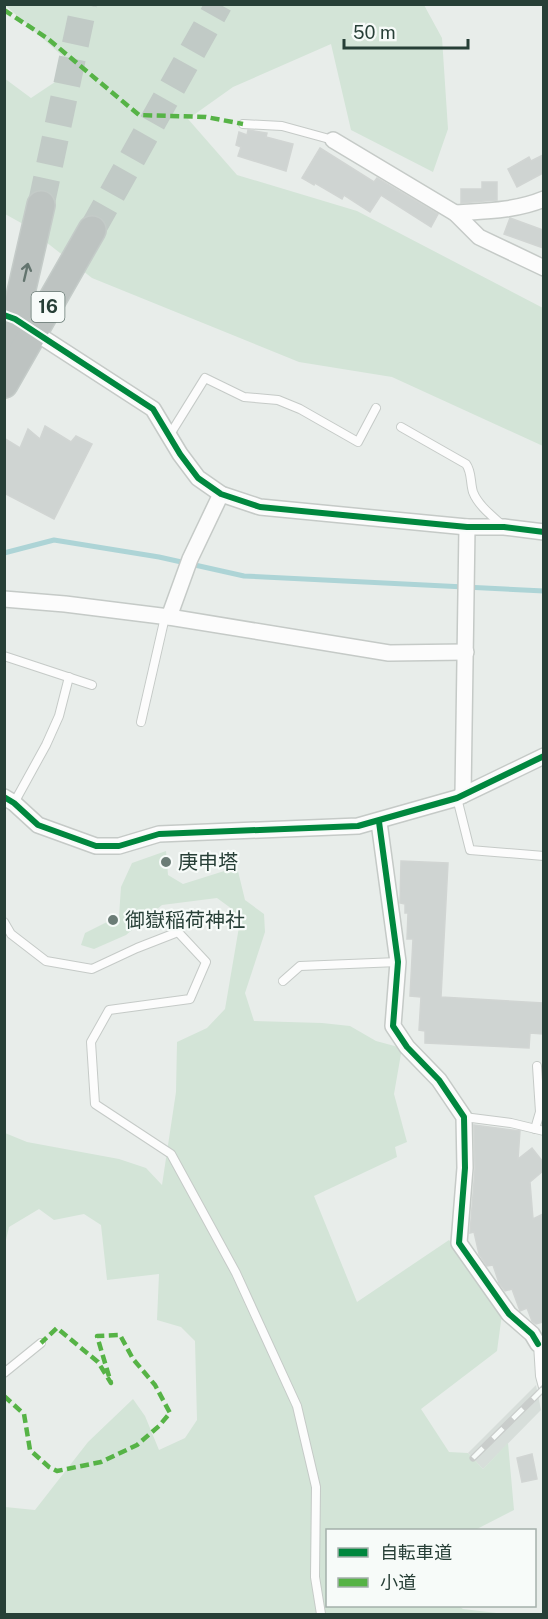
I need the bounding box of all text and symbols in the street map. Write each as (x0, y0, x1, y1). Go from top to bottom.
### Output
scale bar (344, 12, 468, 50)
text: 50 m (353, 22, 396, 43)
one-way arrow (21, 263, 32, 283)
road number: 16 (32, 292, 64, 322)
place label: 庚申塔 (178, 850, 238, 874)
marker: 庚申塔 (159, 855, 173, 869)
place label: 御嶽稲荷神社 (125, 908, 245, 932)
marker: 御嶽稲荷神社 (106, 913, 120, 927)
legend (326, 1529, 536, 1607)
text: 自転車道 (380, 1542, 452, 1563)
text: 小道 (380, 1572, 416, 1593)

